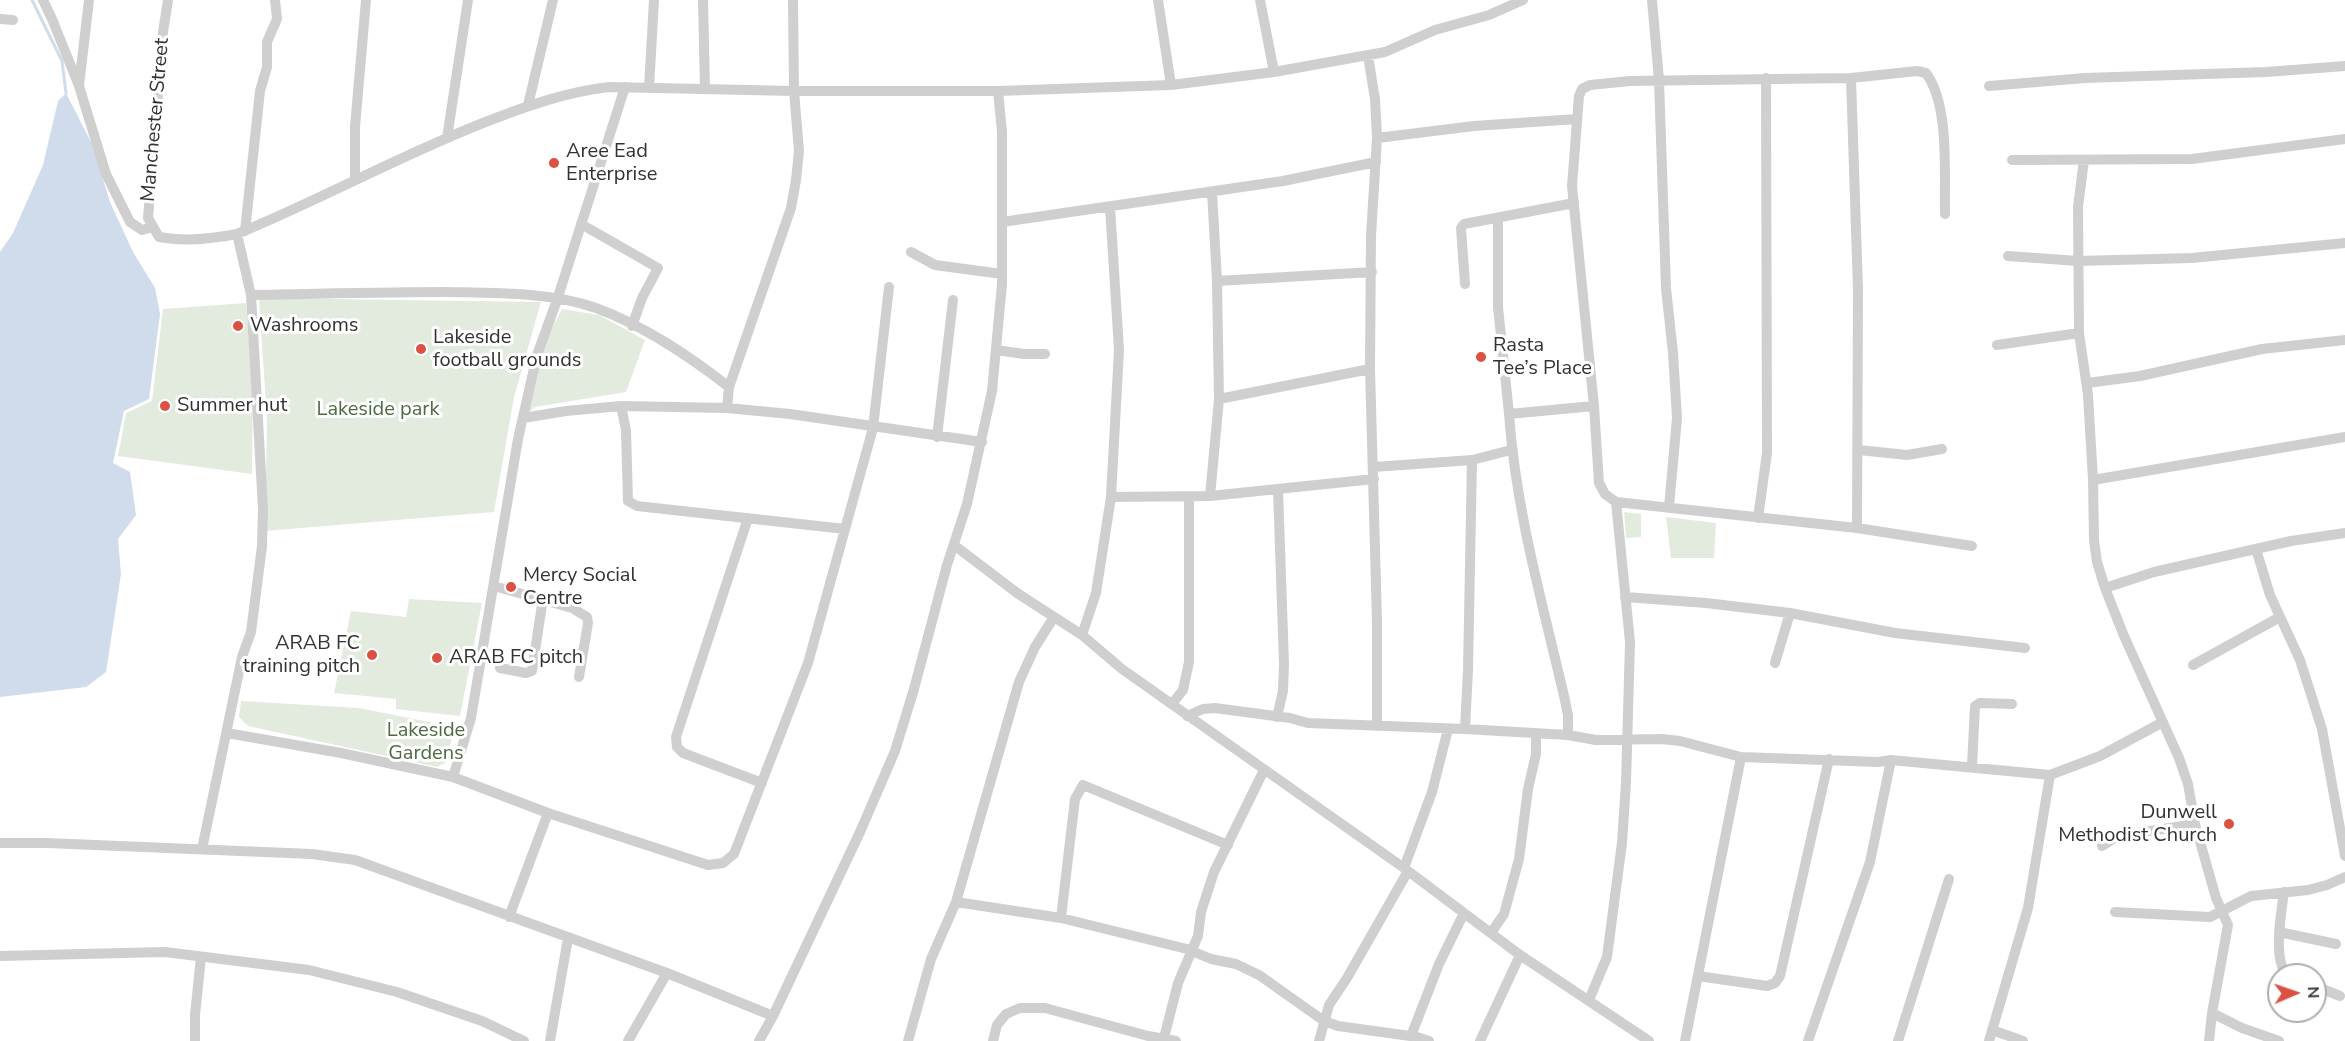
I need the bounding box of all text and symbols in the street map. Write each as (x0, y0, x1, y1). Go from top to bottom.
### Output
street label: Manchester Street (137, 37, 175, 203)
place label: Aree Ead Enterprise (566, 140, 657, 187)
marker: Aree Ead Enterprise (547, 156, 561, 170)
place label: Washrooms (250, 314, 358, 338)
marker: Washrooms (231, 319, 245, 333)
place label: Lakeside football grounds (433, 326, 581, 373)
place label: Rasta Tee’s Place (1493, 334, 1592, 381)
marker: Lakeside football grounds (414, 342, 428, 356)
marker: Rasta Tee’s Place (1474, 350, 1488, 364)
place label: Summer hut (177, 394, 287, 418)
park label: Lakeside park (317, 398, 439, 422)
marker: Summer hut (158, 399, 172, 413)
place label: Mercy Social Centre (523, 564, 636, 611)
marker: Mercy Social Centre (504, 580, 518, 594)
place label: ARAB FC training pitch (243, 632, 360, 679)
place label: ARAB FC pitch (449, 646, 583, 670)
marker: ARAB FC training pitch (365, 648, 379, 662)
marker: ARAB FC pitch (430, 651, 444, 665)
park label: Lakeside Gardens (387, 719, 465, 766)
place label: Dunwell Methodist Church (2058, 801, 2217, 848)
marker: Dunwell Methodist Church (2222, 817, 2236, 831)
north arrow (2267, 963, 2327, 1023)
text: N (2302, 986, 2324, 999)

